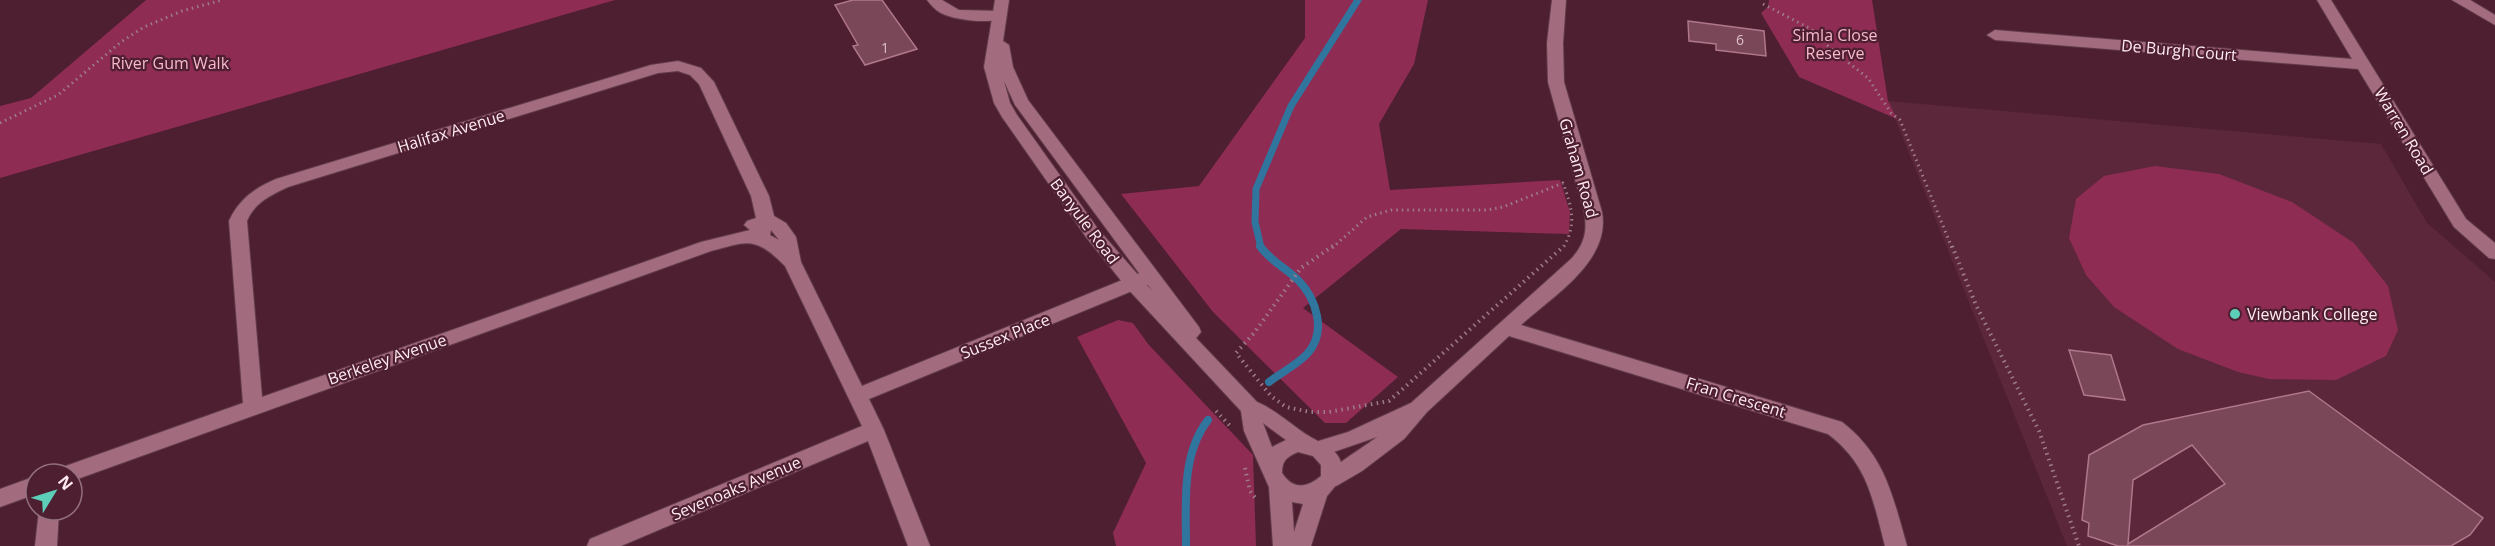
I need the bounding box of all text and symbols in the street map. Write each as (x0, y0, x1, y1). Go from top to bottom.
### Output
park label: Simla Close Reserve (1792, 24, 1878, 64)
house number: 6 (1736, 30, 1744, 49)
street label: De Burgh Court (2120, 34, 2238, 66)
house number: 1 (881, 38, 889, 57)
park label: River Gum Walk (111, 52, 230, 74)
street label: Warren Road (2369, 83, 2439, 179)
street label: Halifax Avenue (395, 104, 507, 158)
street label: Graham Road (1554, 116, 1604, 220)
street label: Banyule Road (1045, 174, 1125, 268)
place label: Viewbank College (2247, 303, 2377, 325)
marker: Viewbank College (2228, 307, 2242, 321)
street label: Sussex Place (957, 308, 1053, 364)
street label: Berkeley Avenue (325, 328, 449, 390)
street label: Fran Crescent (1684, 371, 1789, 423)
street label: Sevenoaks Avenue (668, 451, 804, 525)
north arrow (24, 462, 84, 522)
text: N (53, 471, 78, 495)

